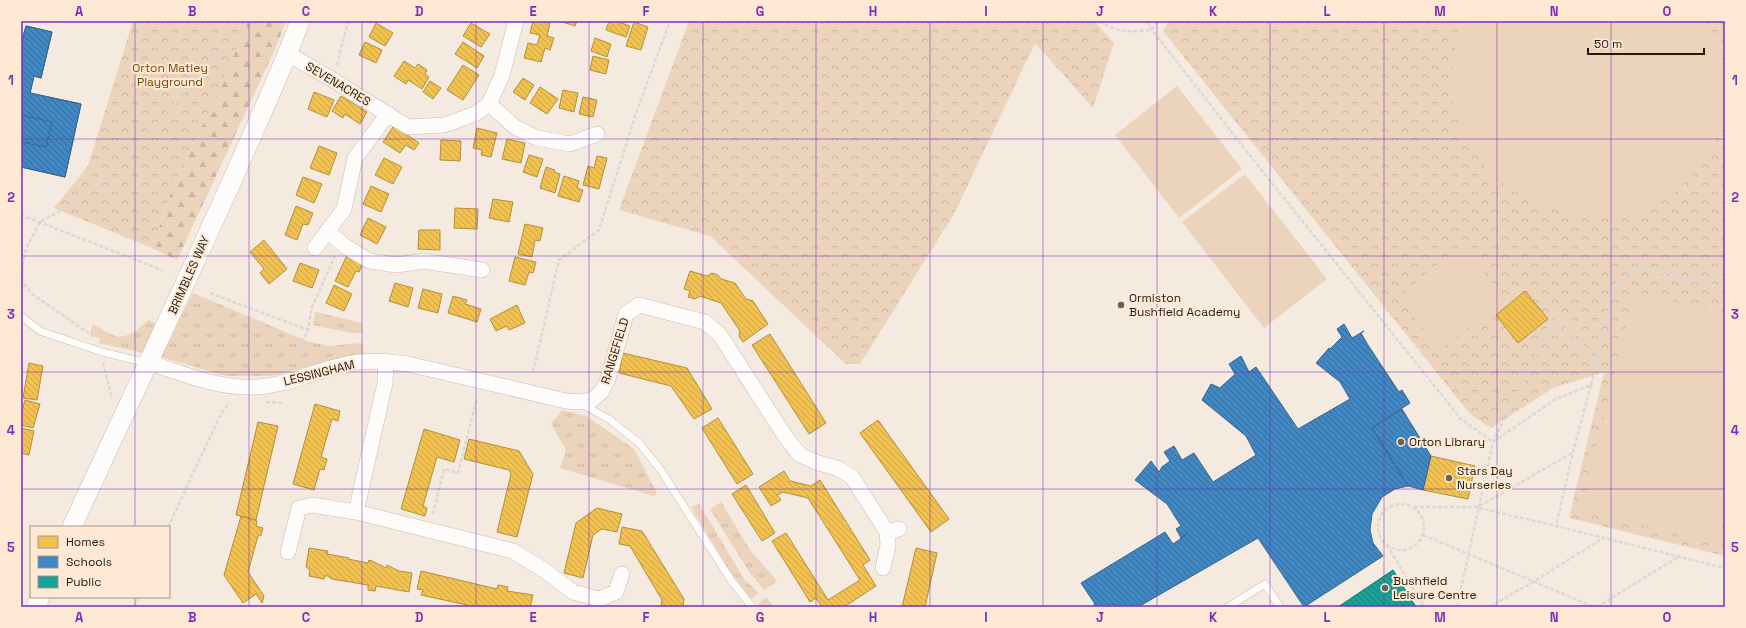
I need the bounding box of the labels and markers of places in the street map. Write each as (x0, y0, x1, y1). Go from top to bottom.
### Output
place label: Ormiston Bushfield Academy (1129, 290, 1240, 320)
marker: Ormiston Bushfield Academy (1116, 300, 1126, 310)
place label: Orton Library (1409, 434, 1485, 450)
marker: Orton Library (1396, 437, 1406, 447)
place label: Stars Day Nurseries (1457, 463, 1513, 493)
marker: Stars Day Nurseries (1444, 473, 1454, 483)
place label: Bushfield Leisure Centre (1393, 573, 1477, 603)
marker: Bushfield Leisure Centre (1380, 583, 1390, 593)

